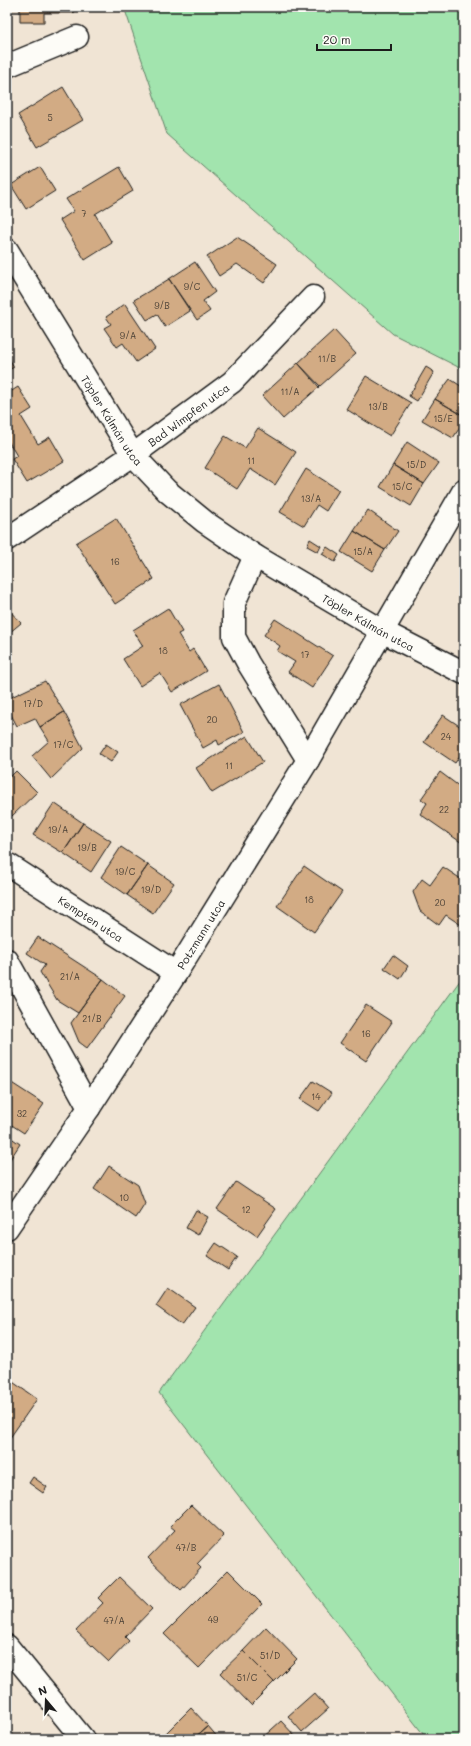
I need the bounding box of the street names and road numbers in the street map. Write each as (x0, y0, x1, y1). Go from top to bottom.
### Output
street label: Töpler Kálmán utca (78, 372, 146, 468)
street label: Bad Wimpfen utca (144, 379, 232, 449)
street label: Töpler Kálmán utca (320, 590, 417, 654)
street label: Kempten utca (56, 892, 127, 945)
street label: Potzmann utca (173, 896, 228, 972)

